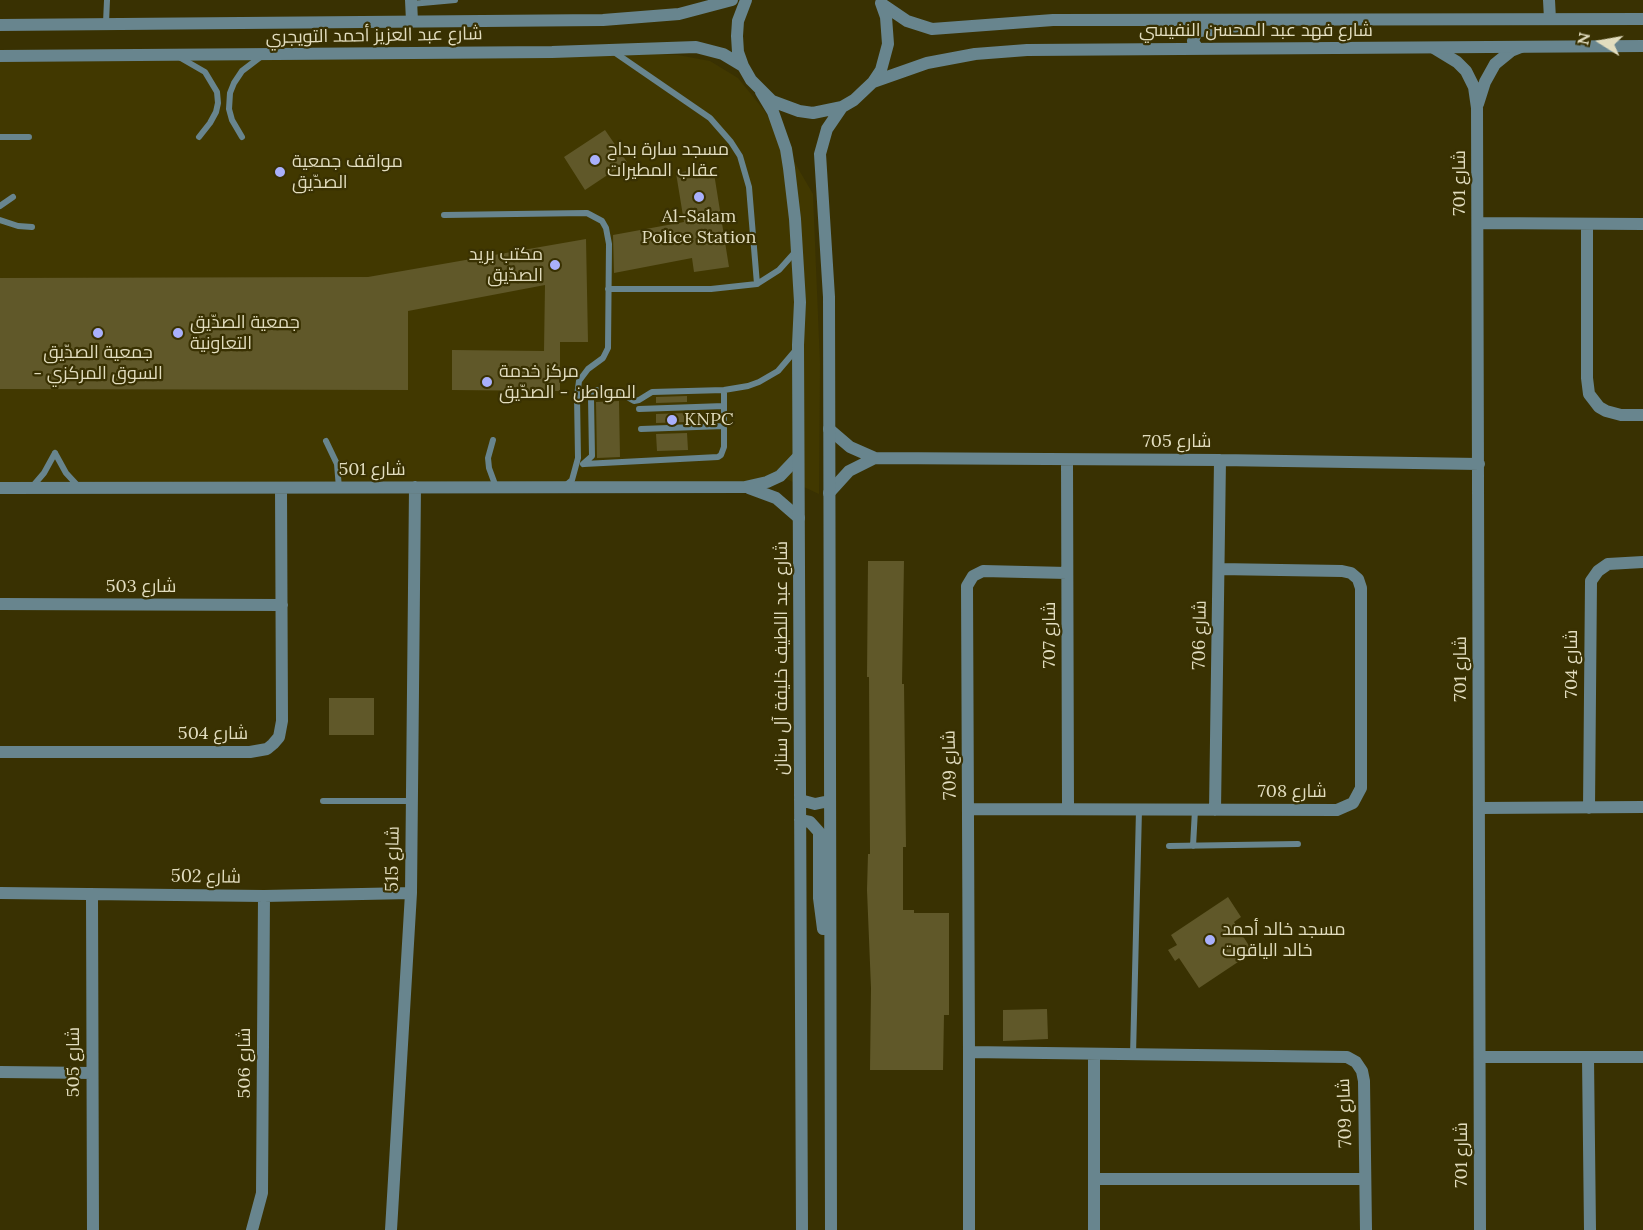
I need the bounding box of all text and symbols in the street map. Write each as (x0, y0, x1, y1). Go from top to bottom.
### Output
north arrow (1571, 12, 1631, 72)
street label: شارع فهد عبد المحسن النفيسي (1139, 20, 1373, 42)
street label: شارع عبد العزيز أحمد التويجري (265, 23, 483, 49)
text: N (1572, 31, 1594, 47)
place label: مسجد سارة بداح عقاب المطيرات (607, 139, 729, 182)
street label: شارع 701 (1449, 150, 1471, 216)
place label: مواقف جمعية الصدّيق (292, 151, 403, 194)
marker: مسجد سارة بداح عقاب المطيرات (588, 153, 602, 167)
marker: مواقف جمعية الصدّيق (273, 165, 287, 179)
marker: Al-Salam Police Station (692, 190, 706, 204)
place label: Al-Salam Police Station (642, 206, 756, 248)
place label: مكتب بريد الصدّيق (469, 244, 543, 286)
marker: مكتب بريد الصدّيق (548, 258, 562, 272)
place label: جمعية الصدّيق التعاونية (190, 312, 300, 354)
marker: جمعية الصدّيق - السوق المركزي (91, 326, 105, 340)
marker: جمعية الصدّيق التعاونية (171, 326, 185, 340)
place label: جمعية الصدّيق - السوق المركزي (33, 342, 163, 385)
place label: مركز خدمة المواطن - الصدّيق (499, 361, 636, 404)
marker: مركز خدمة المواطن - الصدّيق (480, 375, 494, 389)
place label: KNPC (684, 409, 733, 431)
marker: KNPC (665, 413, 679, 427)
street label: شارع 705 (1143, 431, 1211, 453)
street label: شارع 501 (338, 459, 406, 481)
street label: شارع عبد اللطيف خليفة آل سنان (771, 541, 793, 775)
street label: شارع 503 (106, 576, 176, 598)
street label: شارع 706 (1189, 600, 1211, 670)
street label: شارع 707 (1039, 602, 1061, 668)
street label: شارع 704 (1561, 630, 1583, 698)
street label: شارع 701 (1450, 636, 1472, 702)
street label: شارع 504 (178, 723, 248, 745)
street label: شارع 709 (939, 730, 961, 800)
street label: شارع 708 (1257, 781, 1327, 803)
street label: شارع 515 (382, 826, 404, 892)
street label: شارع 502 (171, 866, 241, 888)
place label: مسجد خالد أحمد خالد الياقوت (1222, 919, 1345, 962)
marker: مسجد خالد أحمد خالد الياقوت (1203, 933, 1217, 947)
street label: شارع 505 (63, 1027, 85, 1097)
street label: شارع 506 (234, 1028, 256, 1098)
street label: شارع 709 (1333, 1078, 1357, 1148)
street label: شارع 701 (1451, 1122, 1473, 1188)

